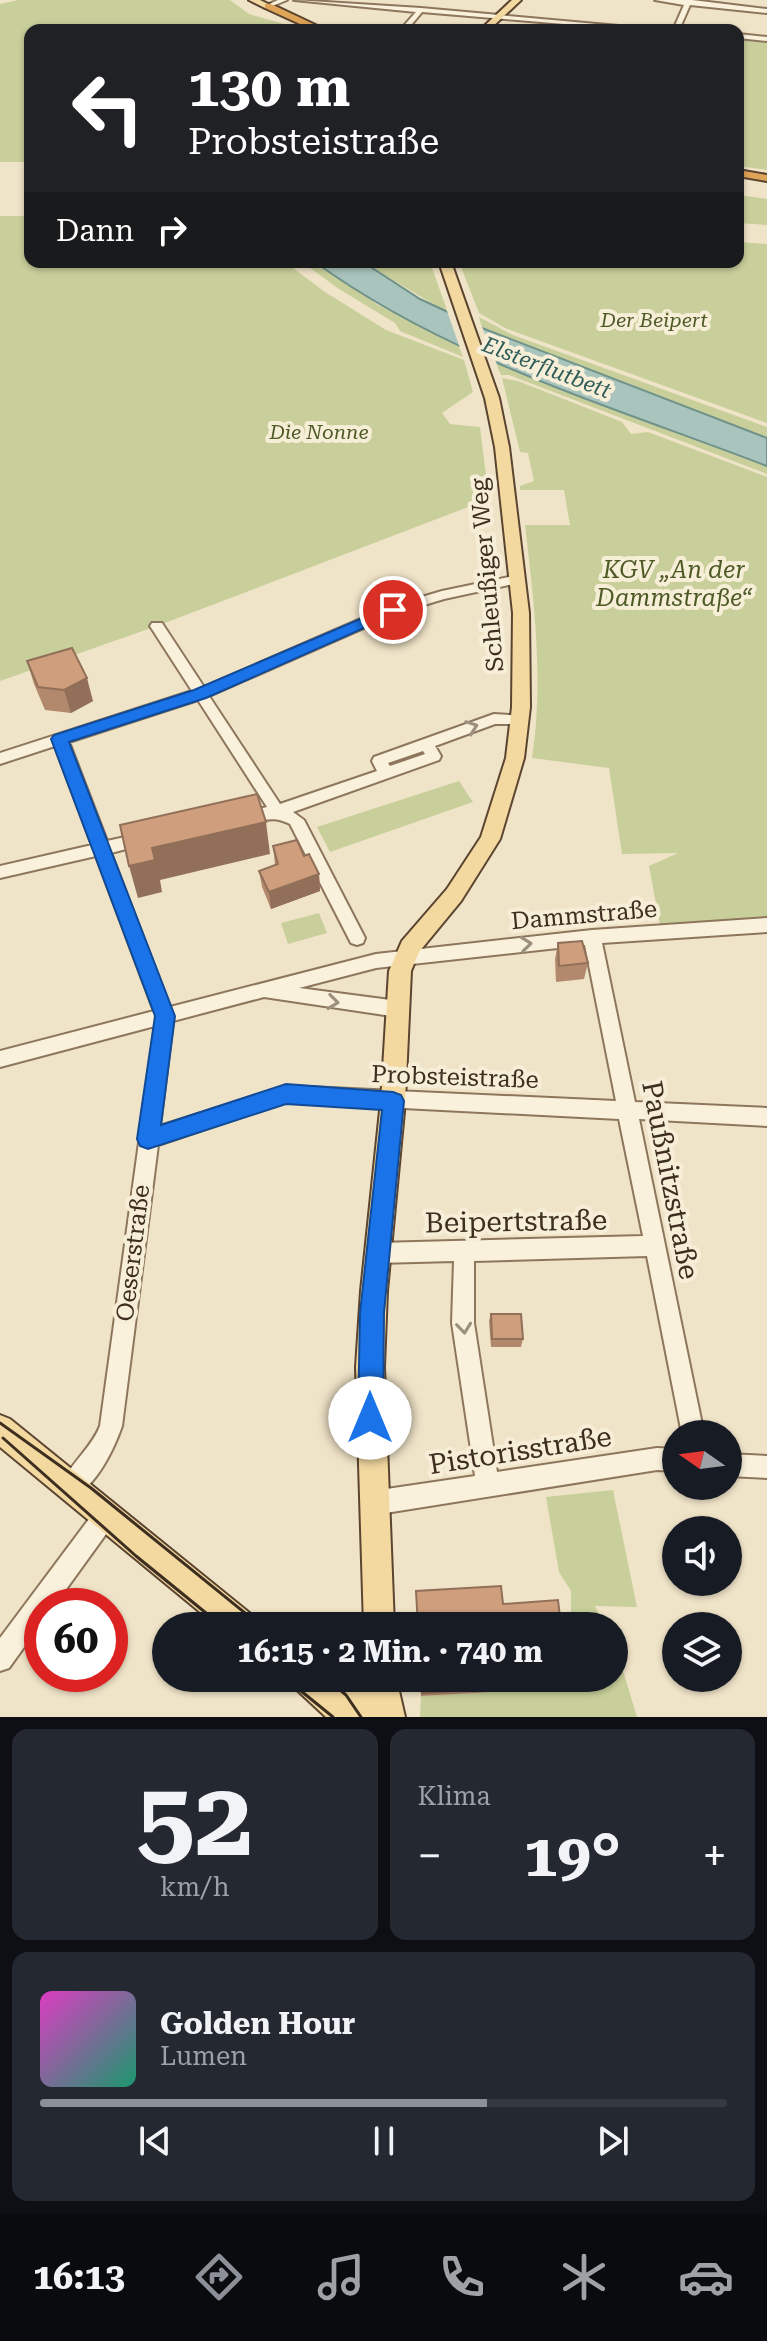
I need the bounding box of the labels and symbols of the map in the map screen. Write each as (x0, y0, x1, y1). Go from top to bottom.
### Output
park label: Der Beipert (599, 308, 708, 332)
water label: Elsterflutbett (478, 331, 615, 404)
park label: Die Nonne (268, 420, 369, 444)
street label: Schleußiger Weg (465, 477, 509, 673)
park label: KGV „An der Dammstraße“ (595, 556, 753, 612)
pin (359, 576, 427, 644)
one-way arrow (465, 720, 479, 736)
street label: Dammstraße (510, 895, 658, 935)
one-way arrow (520, 936, 533, 953)
one-way arrow (326, 994, 339, 1011)
street label: Probsteistraße (371, 1060, 539, 1094)
street label: Paußnitzstraße (635, 1078, 706, 1282)
street label: Oeserstraße (111, 1183, 155, 1323)
street label: Beipertstraße (425, 1203, 607, 1240)
one-way arrow (456, 1322, 473, 1335)
position arrow (328, 1376, 412, 1460)
street label: Pistorisstraße (426, 1420, 614, 1481)
north arrow (662, 1420, 742, 1500)
speed limit sign: 60 (24, 1588, 128, 1692)

